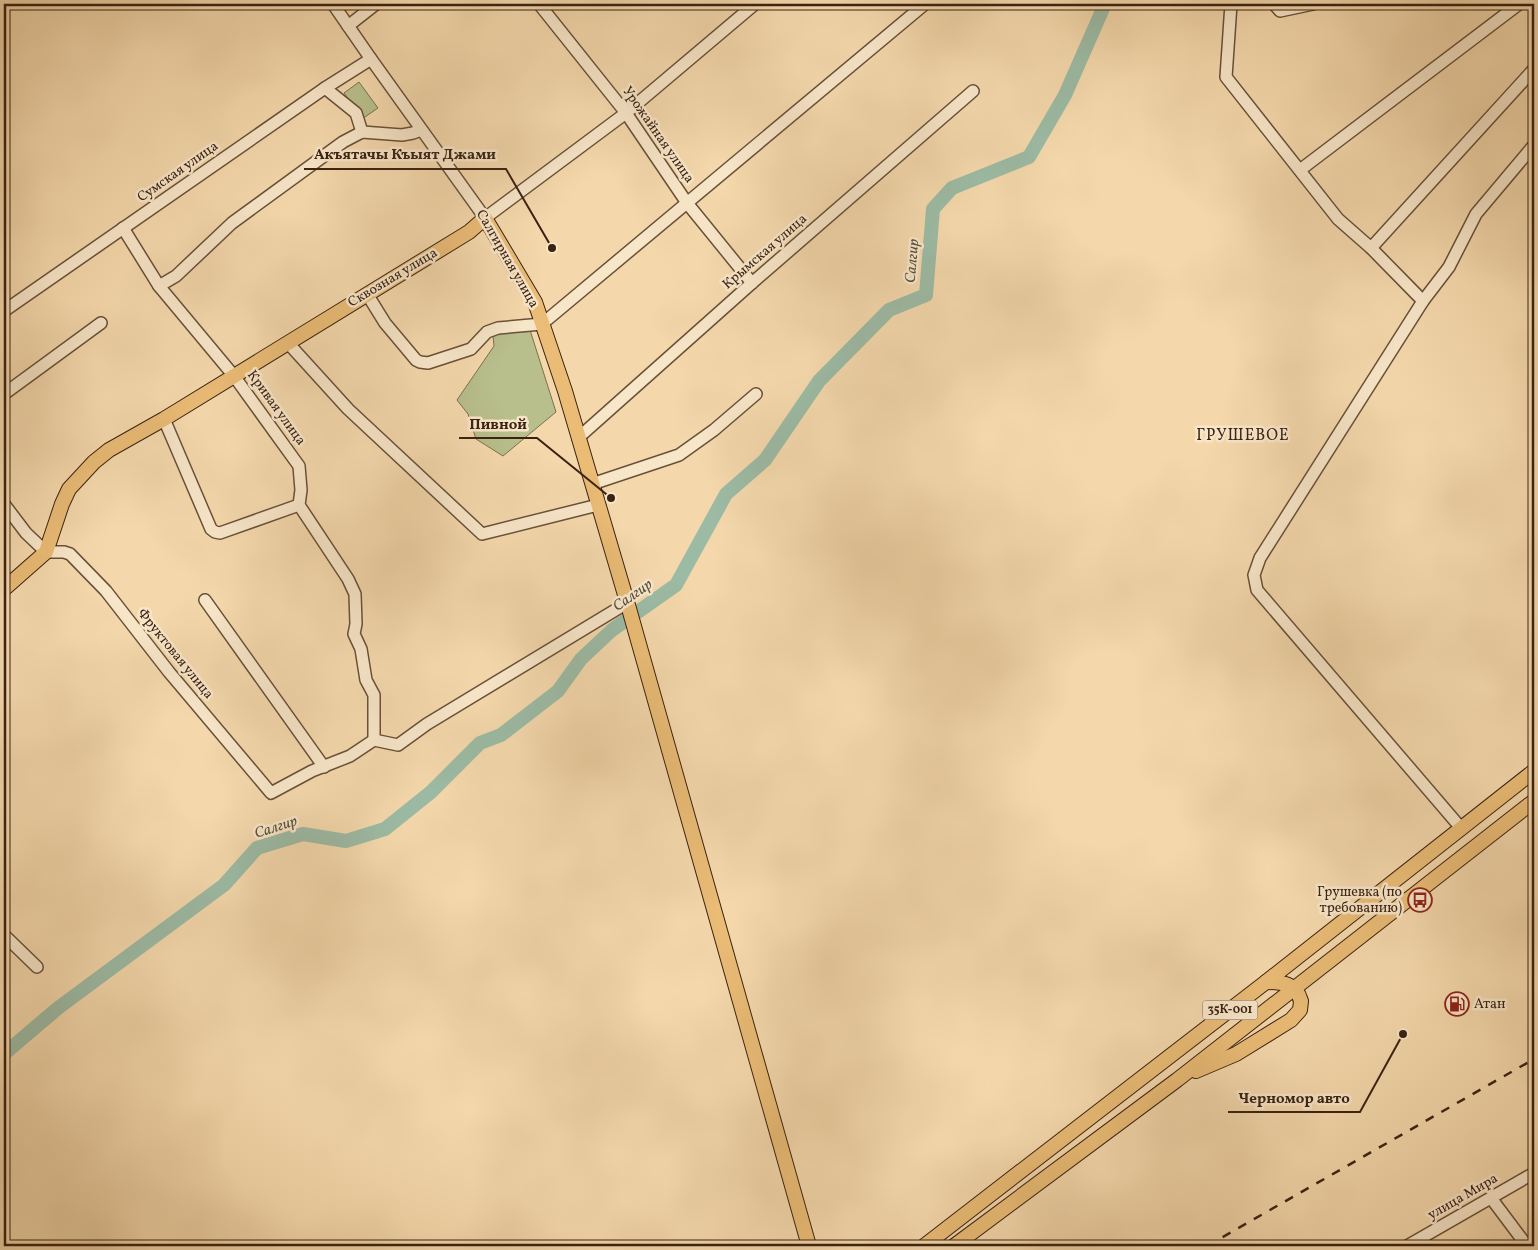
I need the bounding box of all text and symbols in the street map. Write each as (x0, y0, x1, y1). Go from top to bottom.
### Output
street label: Урожайная улица (618, 83, 699, 187)
street label: Сумская улица (134, 137, 222, 207)
callout: Акъятачы Къыят Джами (304, 139, 506, 169)
text: Акъятачы Къыят Джами (314, 145, 496, 166)
street label: Салгирная улица (471, 206, 543, 312)
street label: Крымская улица (719, 210, 811, 294)
water label: Салгир (901, 238, 925, 284)
street label: Сквозная улица (345, 244, 441, 312)
street label: Кривая улица (242, 367, 310, 450)
callout: Пивной (459, 408, 537, 438)
text: Пивной (469, 415, 527, 436)
district label: ГРУШЕВОЕ (1196, 425, 1290, 447)
water label: Салгир (609, 575, 657, 617)
street label: Фруктовая улица (133, 605, 217, 703)
water label: Салгир (252, 811, 300, 845)
place label: Грушевка (по требованию) (1317, 883, 1402, 918)
bus stop icon: Грушевка (по требованию) (1407, 887, 1433, 913)
fuel station icon: Атан (1444, 991, 1470, 1017)
place label: Атан (1474, 995, 1506, 1014)
road number: 35К-001 (1202, 1000, 1258, 1020)
callout: Черномор авто (1228, 1082, 1360, 1112)
text: Черномор авто (1238, 1089, 1350, 1110)
street label: улица Мира (1424, 1169, 1502, 1225)

